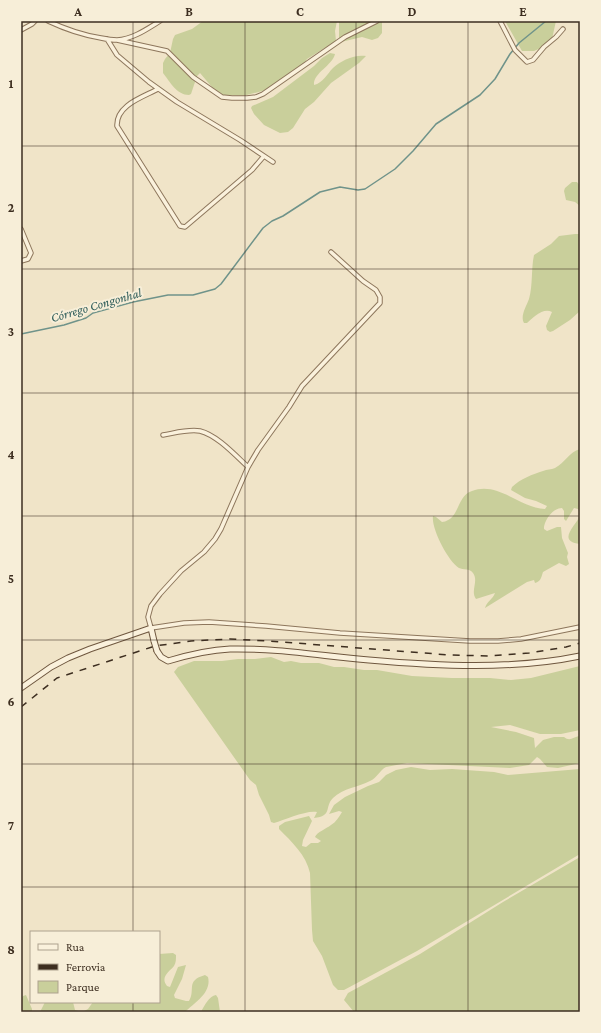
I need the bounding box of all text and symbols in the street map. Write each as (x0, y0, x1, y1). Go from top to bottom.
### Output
text: A (73, 4, 82, 19)
text: B (185, 4, 193, 19)
text: C (296, 4, 304, 19)
text: D (408, 4, 417, 19)
text: E (519, 4, 527, 19)
text: 1 (9, 76, 14, 91)
text: 2 (8, 200, 15, 215)
water label: Córrego Congonhal (49, 285, 144, 325)
text: 3 (8, 324, 14, 339)
text: 4 (7, 447, 15, 462)
text: 5 (8, 571, 14, 586)
text: 6 (7, 694, 15, 709)
text: 7 (8, 818, 14, 833)
legend (30, 931, 160, 1003)
text: Rua (66, 940, 85, 954)
text: 8 (7, 942, 15, 957)
text: Ferrovia (66, 960, 106, 974)
text: Parque (66, 980, 99, 994)

